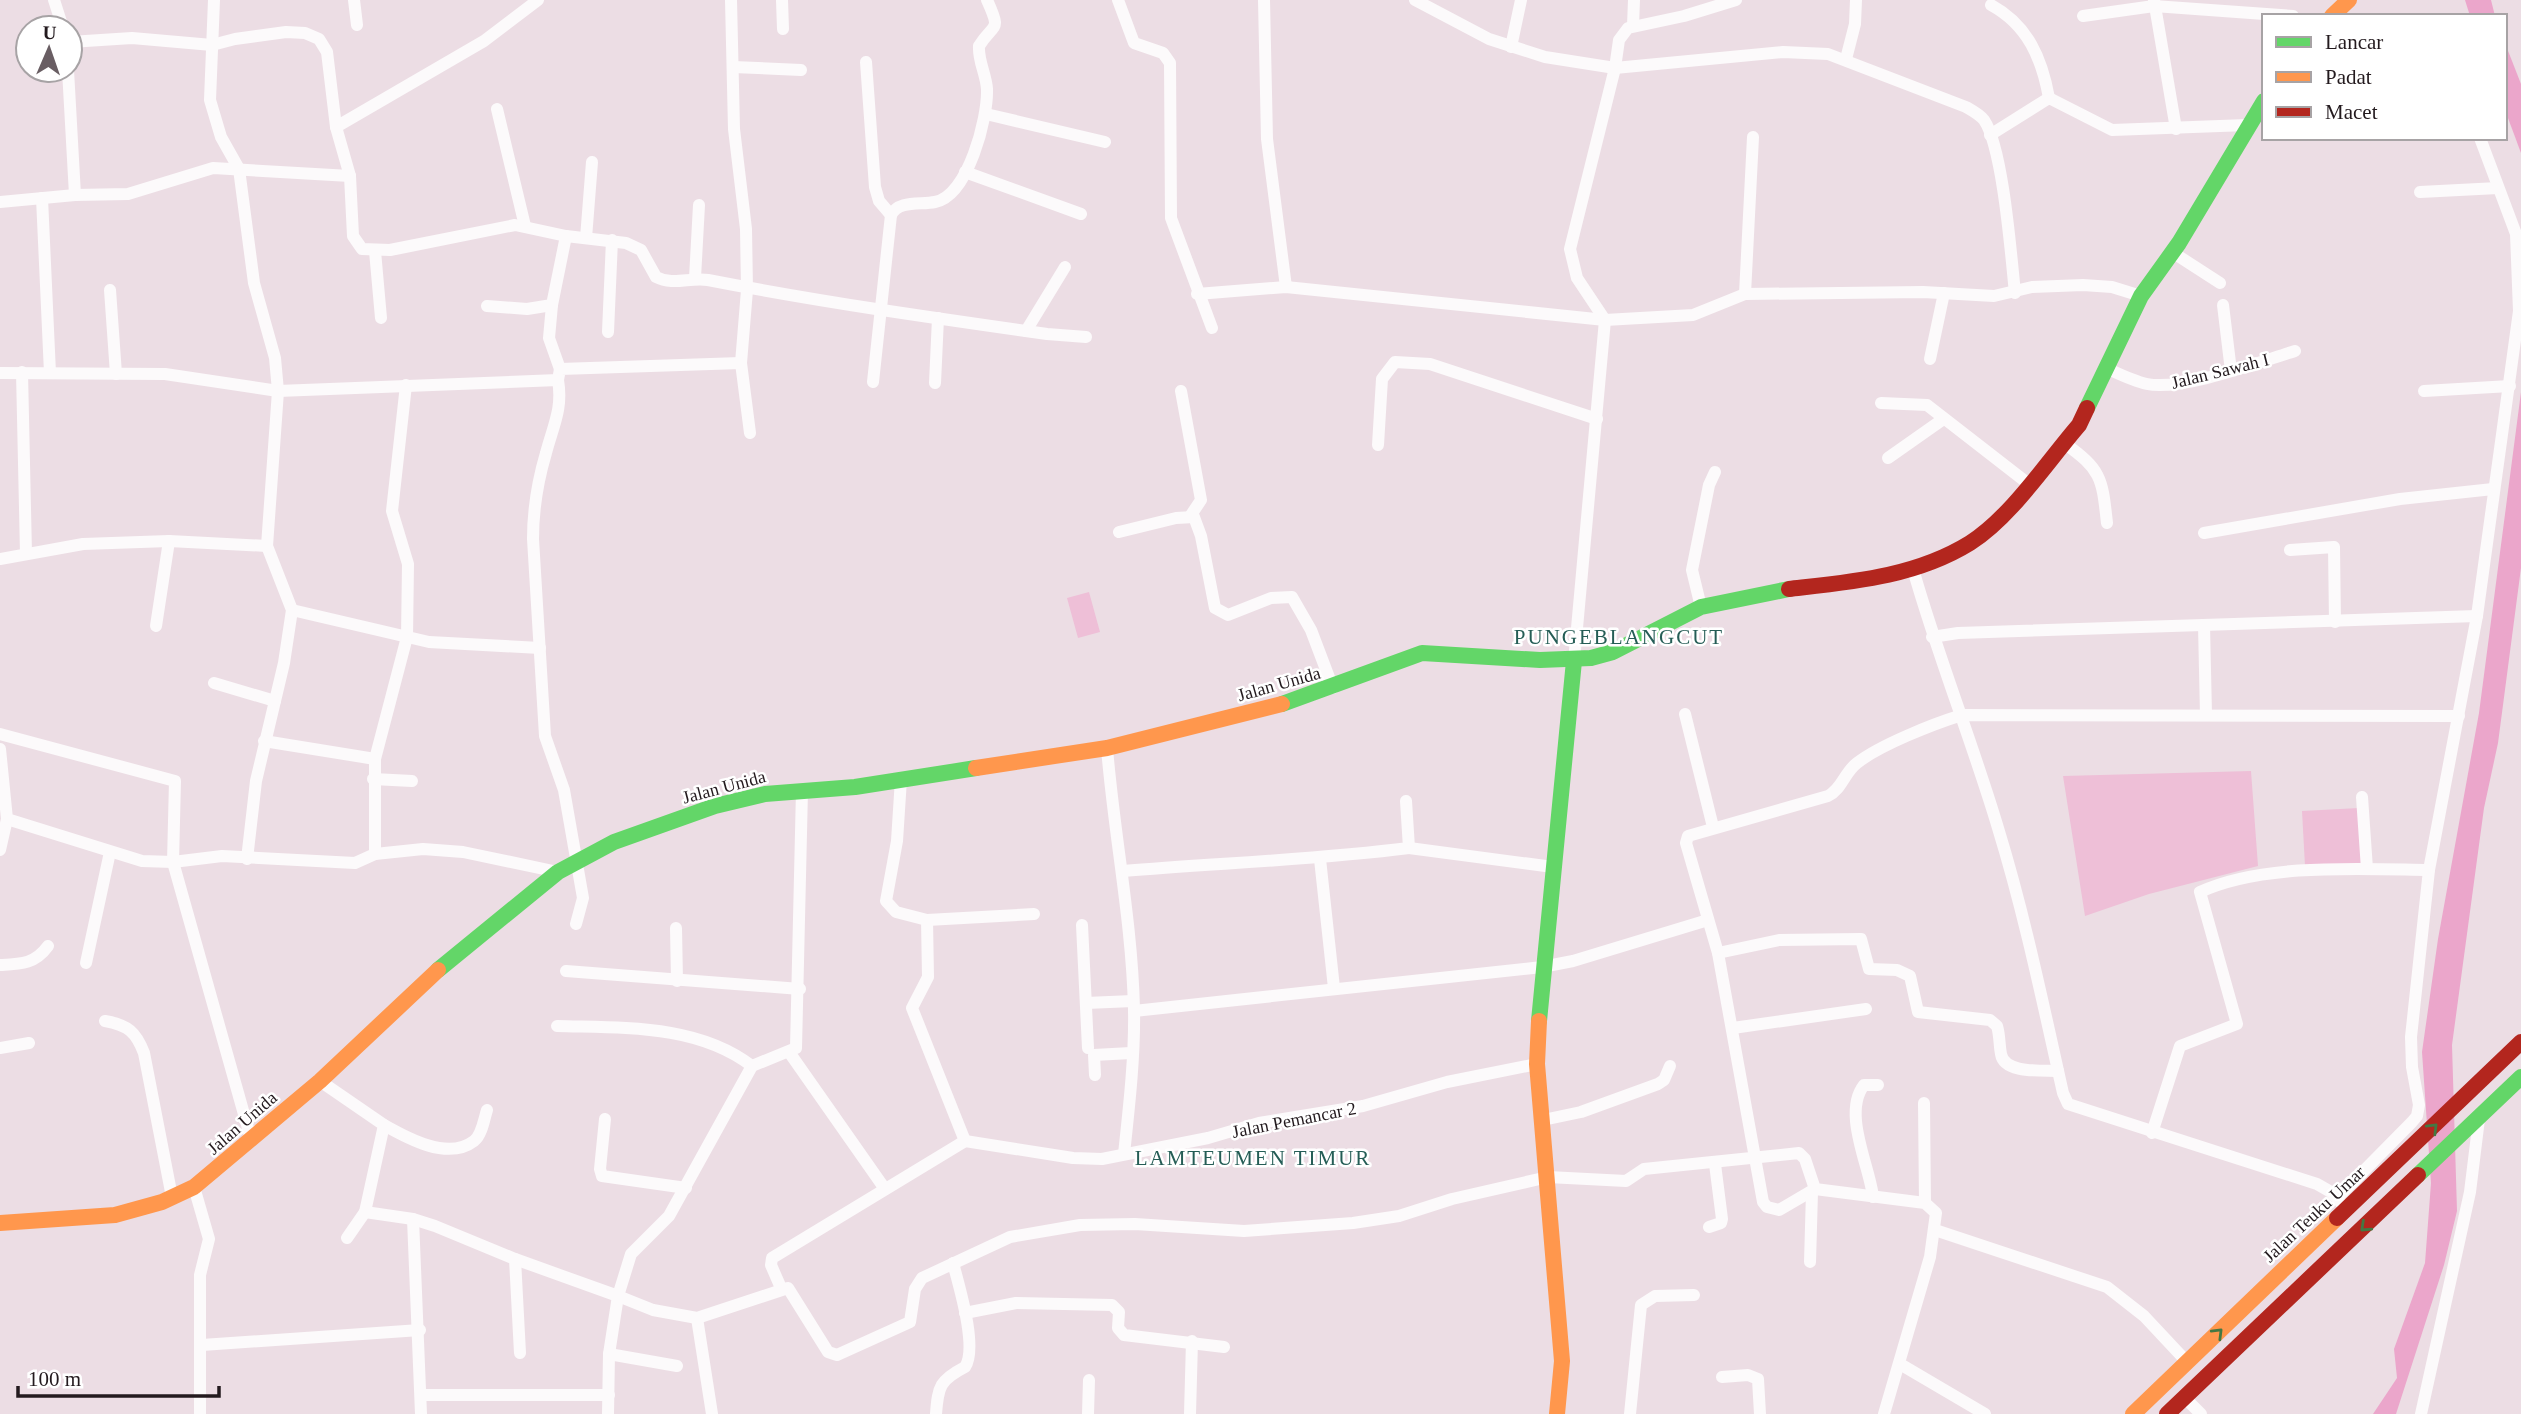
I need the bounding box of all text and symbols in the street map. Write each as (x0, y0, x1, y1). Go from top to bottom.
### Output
north arrow (14, 14, 84, 84)
legend (2262, 14, 2507, 140)
text: U (42, 22, 57, 43)
text: Lancar (2325, 30, 2383, 54)
text: Padat (2325, 65, 2372, 89)
text: Macet (2325, 100, 2378, 124)
street label: Jalan Sawah I (2169, 349, 2271, 393)
district label: PUNGEBLANGCUT (1514, 625, 1724, 649)
street label: Jalan Unida (1235, 663, 1323, 705)
street label: Jalan Unida (680, 766, 768, 808)
street label: Jalan Unida (203, 1087, 281, 1159)
street label: Jalan Pemancar 2 (1230, 1098, 1358, 1142)
one-way arrow (2425, 1123, 2438, 1136)
district label: LAMTEUMEN TIMUR (1135, 1146, 1371, 1170)
street label: Jalan Teuku Umar (2259, 1162, 2369, 1266)
one-way arrow (2360, 1218, 2373, 1231)
one-way arrow (2210, 1329, 2222, 1341)
scale bar (18, 1354, 219, 1398)
text: 100 m (28, 1367, 81, 1391)

